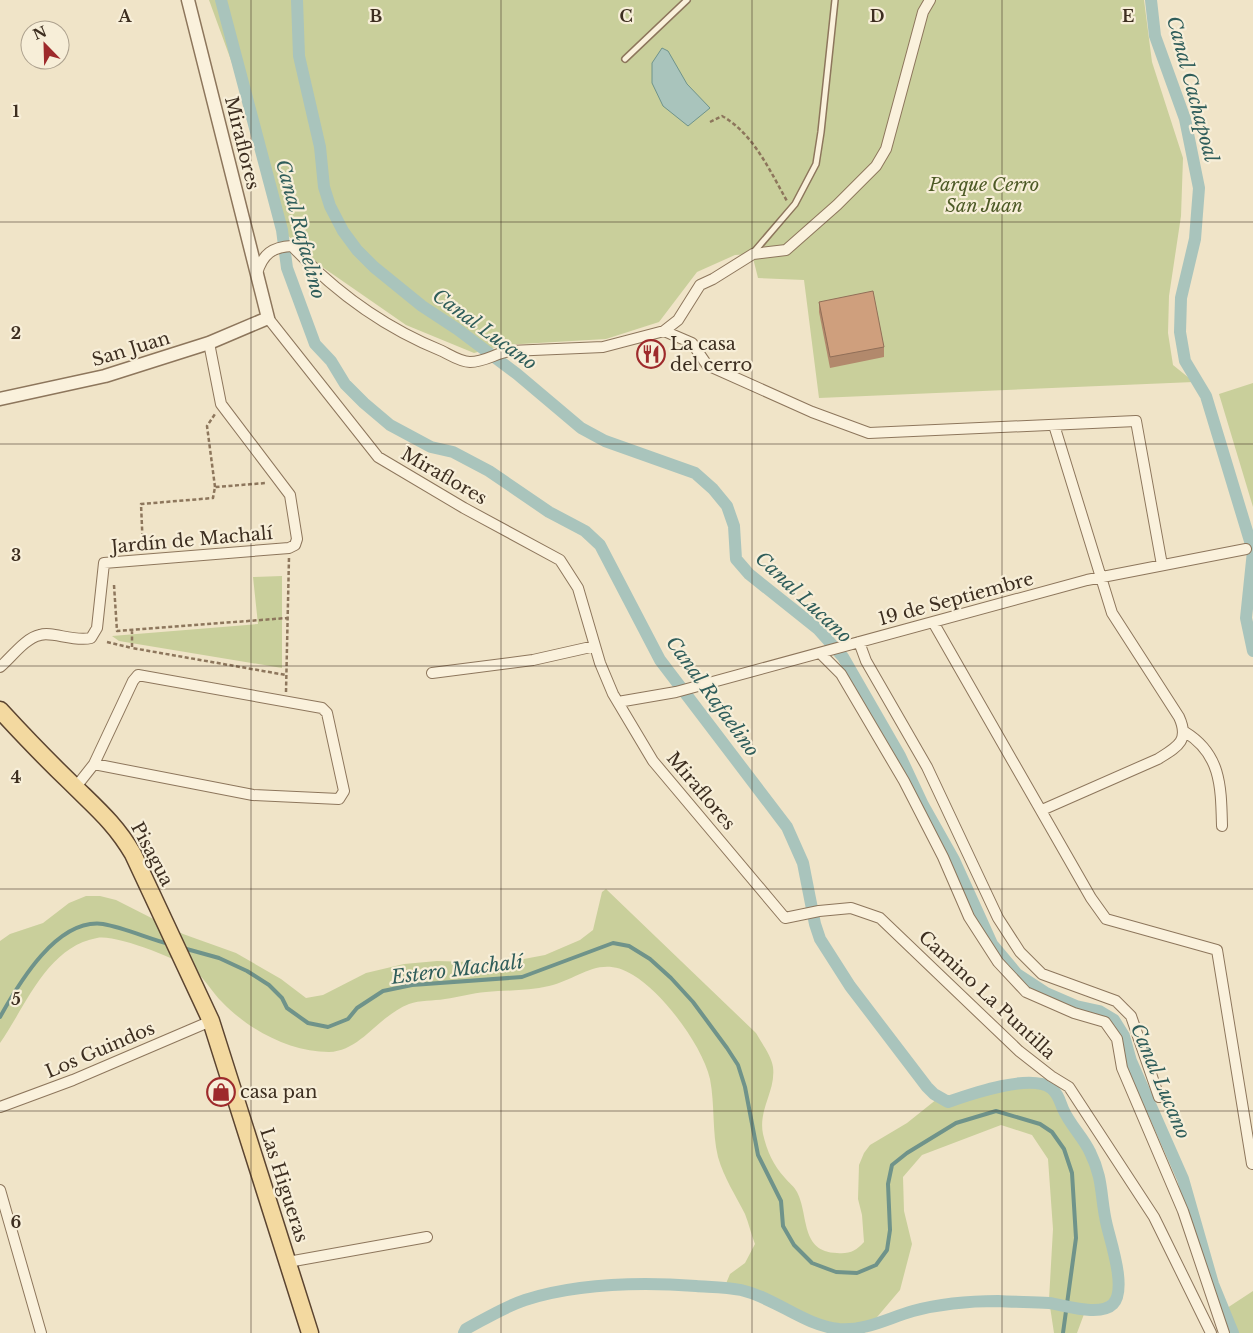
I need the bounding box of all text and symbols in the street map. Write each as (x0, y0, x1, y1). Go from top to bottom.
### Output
text: A (118, 6, 133, 26)
text: B (370, 6, 383, 26)
text: C (619, 6, 633, 26)
text: D (870, 6, 884, 26)
text: E (1122, 6, 1134, 26)
water label: Canal Cachapoal (1162, 14, 1223, 165)
north arrow (20, 20, 70, 70)
text: N (30, 22, 49, 44)
street label: Miraflores (220, 94, 264, 192)
text: 1 (13, 101, 20, 121)
water label: Canal Rafaelino (271, 157, 330, 301)
park label: Parque Cerro San Juan (928, 174, 1039, 217)
water label: Canal Lucano (428, 284, 541, 375)
text: 2 (11, 323, 21, 343)
street label: San Juan (89, 327, 173, 371)
place label: La casa del cerro (670, 333, 752, 376)
restaurant icon: La casa del cerro (636, 339, 666, 369)
street label: Miraflores (397, 443, 491, 509)
street label: Jardín de Machalí (108, 522, 274, 558)
text: 3 (11, 545, 21, 565)
water label: Canal Lucano (751, 547, 857, 648)
street label: 19 de Septiembre (876, 568, 1036, 630)
water label: Canal Rafaelino (661, 632, 764, 761)
street label: Miraflores (662, 747, 740, 835)
text: 4 (11, 767, 21, 787)
street label: Pisagua (126, 818, 178, 890)
street label: Camino La Puntilla (914, 926, 1060, 1064)
water label: Estero Machalí (389, 950, 526, 989)
text: 5 (11, 989, 21, 1009)
street label: Los Guindos (42, 1017, 158, 1083)
water label: Canal Lucano (1126, 1020, 1195, 1143)
shop icon: casa pan (206, 1077, 236, 1107)
place label: casa pan (240, 1081, 317, 1103)
street label: Las Higueras (255, 1125, 313, 1245)
text: 6 (11, 1212, 22, 1232)

